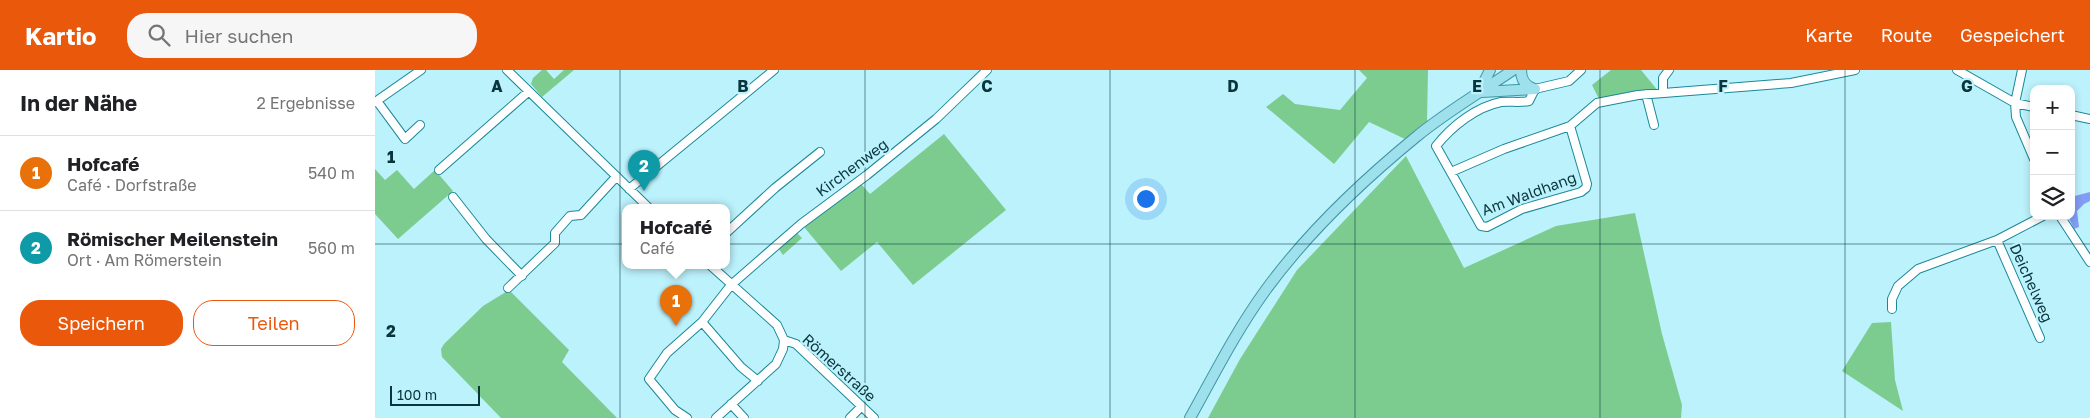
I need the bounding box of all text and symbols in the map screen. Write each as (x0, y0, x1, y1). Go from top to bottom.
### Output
search box (127, 13, 477, 58)
text: Kartio (25, 21, 97, 50)
icon: search (145, 21, 173, 49)
text: Hier suchen (185, 24, 294, 47)
text: Karte (1805, 24, 1853, 46)
text: Route (1881, 24, 1932, 46)
text: Gespeichert (1960, 24, 2065, 46)
text: A (491, 76, 503, 96)
text: B (737, 76, 749, 96)
text: C (981, 76, 993, 96)
text: D (1227, 76, 1239, 96)
text: E (1472, 76, 1482, 96)
text: F (1718, 76, 1728, 96)
text: G (1961, 76, 1973, 96)
map controls (2030, 85, 2075, 220)
button: + (2030, 85, 2075, 130)
text: In der Nähe (20, 90, 137, 116)
text: 2 Ergebnisse (257, 93, 355, 113)
button: − (2030, 130, 2075, 175)
street label: Kirchenweg (812, 134, 891, 200)
text: 1 (387, 147, 395, 167)
pin: 2 (628, 150, 660, 191)
text: Hofcafé (67, 152, 140, 175)
text: 1 (32, 163, 40, 183)
text: 540 m (308, 163, 355, 183)
street label: Am Waldhang (1479, 168, 1578, 219)
text: Café · Dorfstraße (67, 175, 196, 195)
button: layers (2030, 175, 2075, 220)
your location (1133, 186, 1159, 212)
popup (622, 204, 730, 269)
text: Hofcafé (640, 215, 712, 238)
text: Römischer Meilenstein (67, 227, 278, 250)
text: 2 (31, 238, 41, 258)
text: 560 m (308, 238, 355, 258)
text: Café (640, 238, 675, 258)
street label: Deichelweg (2007, 241, 2057, 325)
text: Ort · Am Römerstein (67, 250, 222, 270)
pin: 1 (660, 285, 692, 326)
button: Speichern (20, 300, 183, 346)
button: Teilen (193, 300, 355, 346)
text: 2 (386, 321, 396, 341)
street label: Römerstraße (799, 330, 880, 405)
scale bar (390, 383, 480, 406)
text: 100 m (397, 386, 437, 403)

